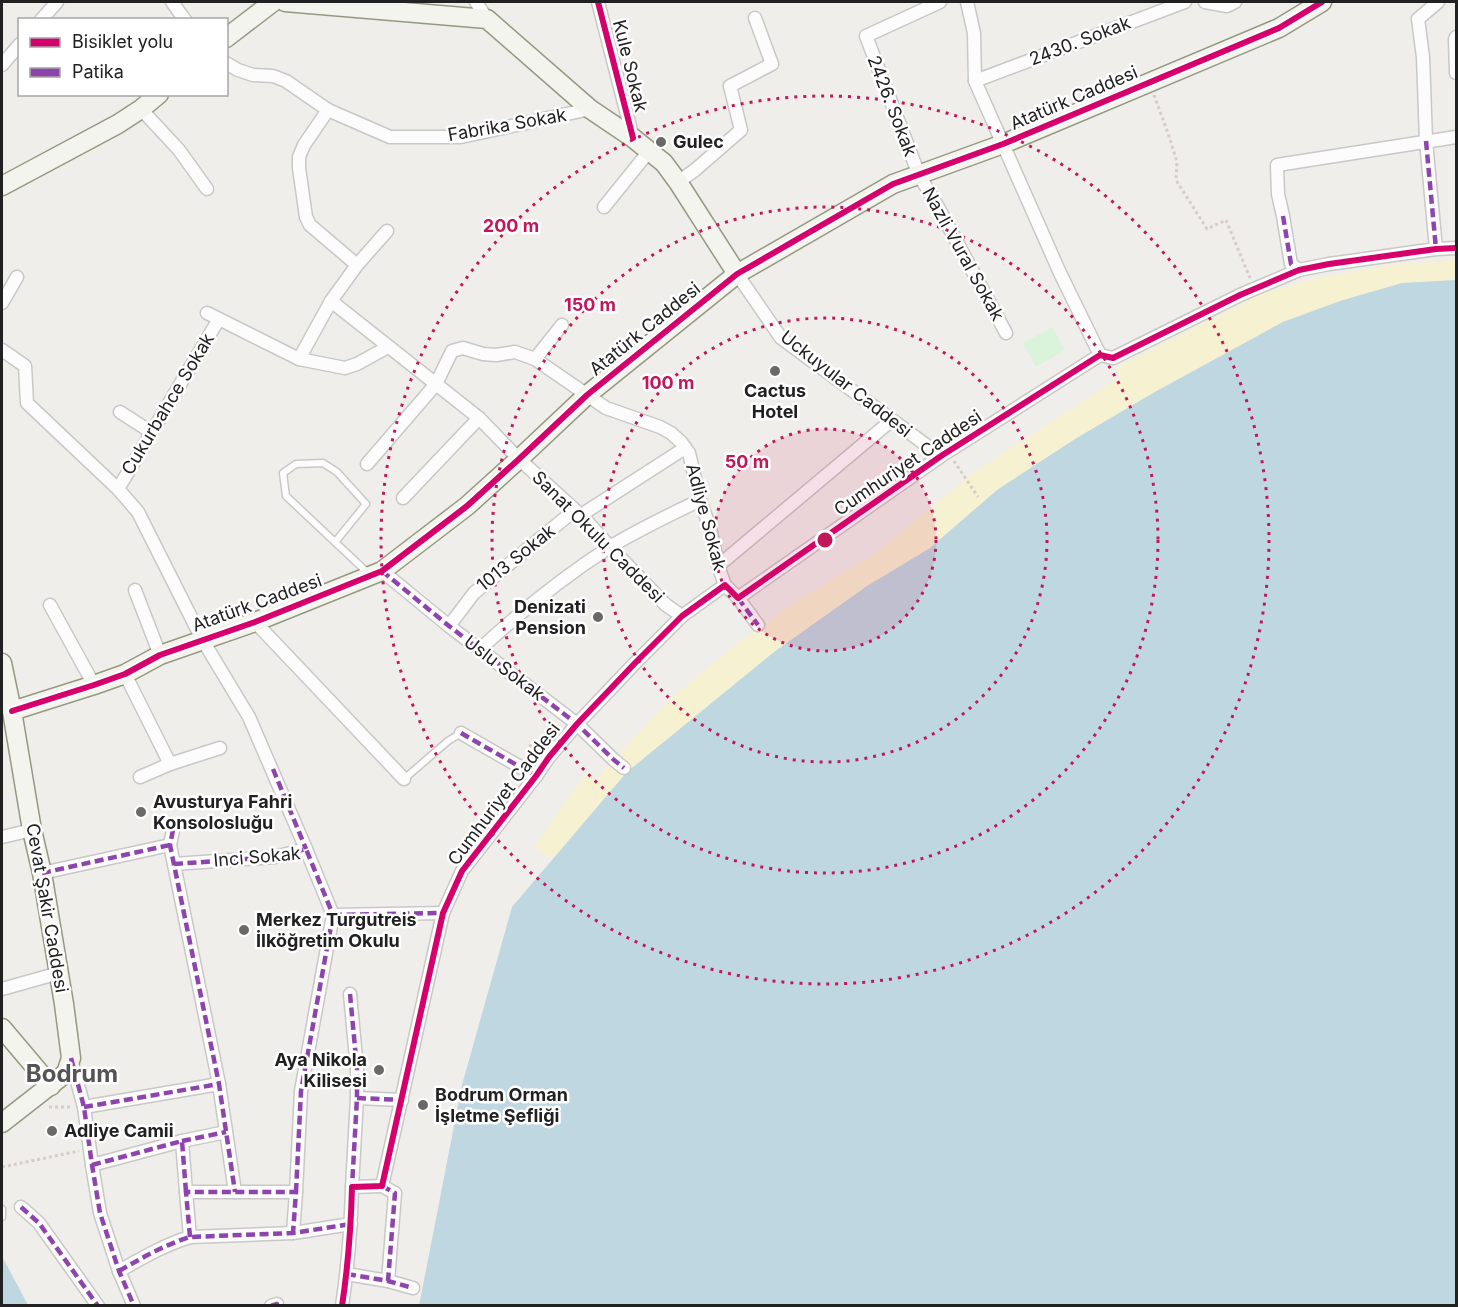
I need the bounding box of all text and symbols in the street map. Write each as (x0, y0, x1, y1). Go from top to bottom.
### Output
street label: 2430. Sokak (1026, 12, 1134, 69)
legend (18, 18, 228, 96)
street label: Kule Sokak (609, 18, 652, 114)
text: Bisiklet yolu (72, 31, 173, 52)
street label: 2426. Sokak (864, 52, 921, 159)
text: Patika (72, 61, 124, 82)
street label: Atatürk Caddesi (1007, 61, 1141, 134)
street label: Fabrika Sokak (446, 104, 568, 145)
place label: Gulec (673, 131, 724, 152)
marker: Gulec (654, 135, 668, 149)
street label: Nazli Vural Sokak (918, 184, 1009, 324)
text: 200 m (483, 215, 539, 236)
street label: Atatürk Caddesi (585, 278, 704, 380)
text: 150 m (564, 294, 616, 315)
street label: Uckuyular Caddesi (776, 326, 916, 441)
street label: Cukurbahce Sokak (117, 329, 218, 478)
marker: Cactus Hotel (768, 364, 782, 378)
text: 100 m (642, 372, 694, 393)
place label: Cactus Hotel (744, 380, 806, 422)
street label: Cumhuriyet Caddesi (830, 405, 985, 520)
text: 50 m (725, 451, 769, 472)
street label: Adliye Sokak (682, 461, 731, 573)
street label: Sanat Okulu Caddesi (528, 467, 668, 607)
street label: 1013 Sokak (472, 520, 559, 595)
centre of rings (815, 530, 835, 550)
street label: Atatürk Caddesi (189, 569, 324, 636)
place label: Denizati Pension (514, 596, 586, 638)
marker: Denizati Pension (591, 610, 605, 624)
street label: Uslu Sokak (460, 631, 549, 705)
street label: Cumhuriyet Caddesi (443, 718, 564, 869)
place label: Avusturya Fahri Konsolosluğu (153, 791, 292, 833)
marker: Avusturya Fahri Konsolosluğu (134, 805, 148, 819)
street label: Cevat Şakir Caddesi (22, 822, 73, 994)
street label: Inci Sokak (213, 842, 302, 871)
place label: Merkez Turgutreis İlköğretim Okulu (256, 909, 417, 951)
marker: Merkez Turgutreis İlköğretim Okulu (237, 923, 251, 937)
place label: Aya Nikola Kilisesi (274, 1049, 367, 1091)
district label: Bodrum (26, 1059, 118, 1088)
marker: Aya Nikola Kilisesi (372, 1063, 386, 1077)
place label: Bodrum Orman İşletme Şefliği (435, 1084, 568, 1126)
marker: Bodrum Orman İşletme Şefliği (416, 1098, 430, 1112)
place label: Adliye Camii (64, 1120, 174, 1141)
marker: Adliye Camii (45, 1124, 59, 1138)

